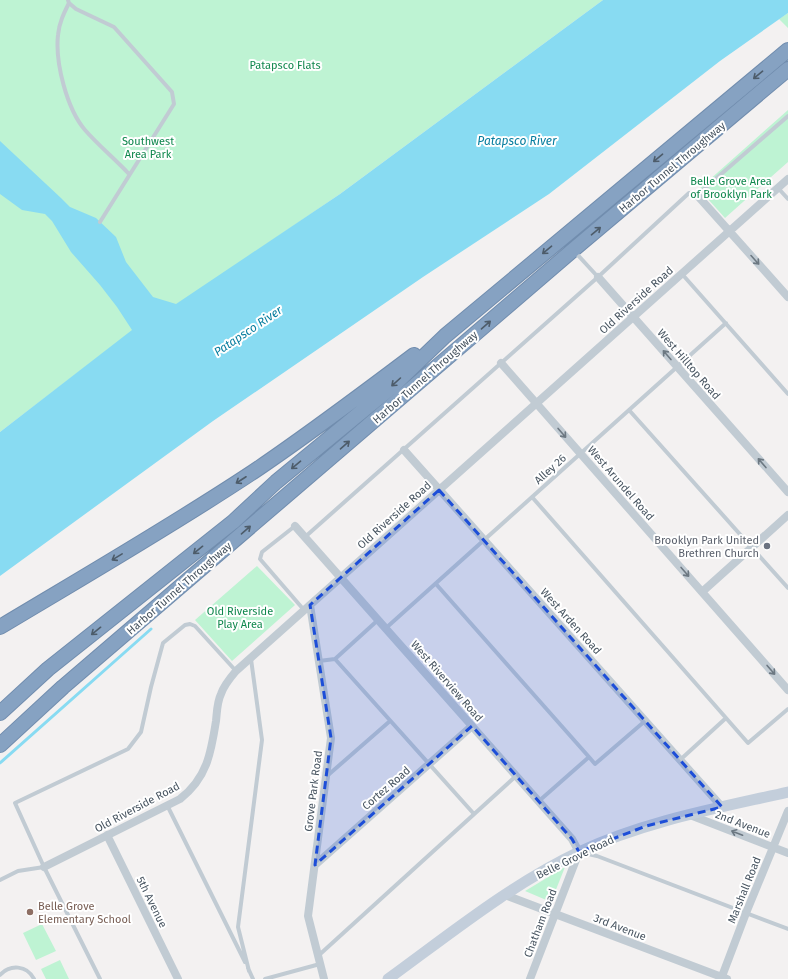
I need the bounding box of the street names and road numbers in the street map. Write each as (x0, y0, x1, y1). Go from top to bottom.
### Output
street label: Harbor Tunnel Throughway (617, 119, 728, 216)
street label: Old Riverside Road (597, 264, 676, 337)
street label: West Hilltop Road (654, 326, 723, 402)
street label: Harbor Tunnel Throughway (370, 328, 481, 426)
street label: West Arundel Road (585, 443, 657, 523)
street label: Alley 26 (532, 452, 569, 487)
street label: Old Riverside Road (355, 479, 434, 552)
street label: Harbor Tunnel Throughway (124, 539, 235, 637)
street label: West Arden Road (538, 586, 604, 657)
street label: West Riverview Road (408, 638, 485, 724)
street label: Grove Park Road (302, 750, 325, 832)
street label: Cortez Road (360, 764, 413, 813)
street label: Old Riverside Road (92, 780, 182, 835)
street label: 2nd Avenue (713, 808, 772, 841)
street label: Belle Grove Road (534, 833, 616, 882)
street label: Marshall Road (725, 855, 764, 925)
street label: 5th Avenue (134, 875, 170, 930)
street label: Chatham Road (521, 887, 560, 959)
street label: 3rd Avenue (592, 911, 648, 943)

